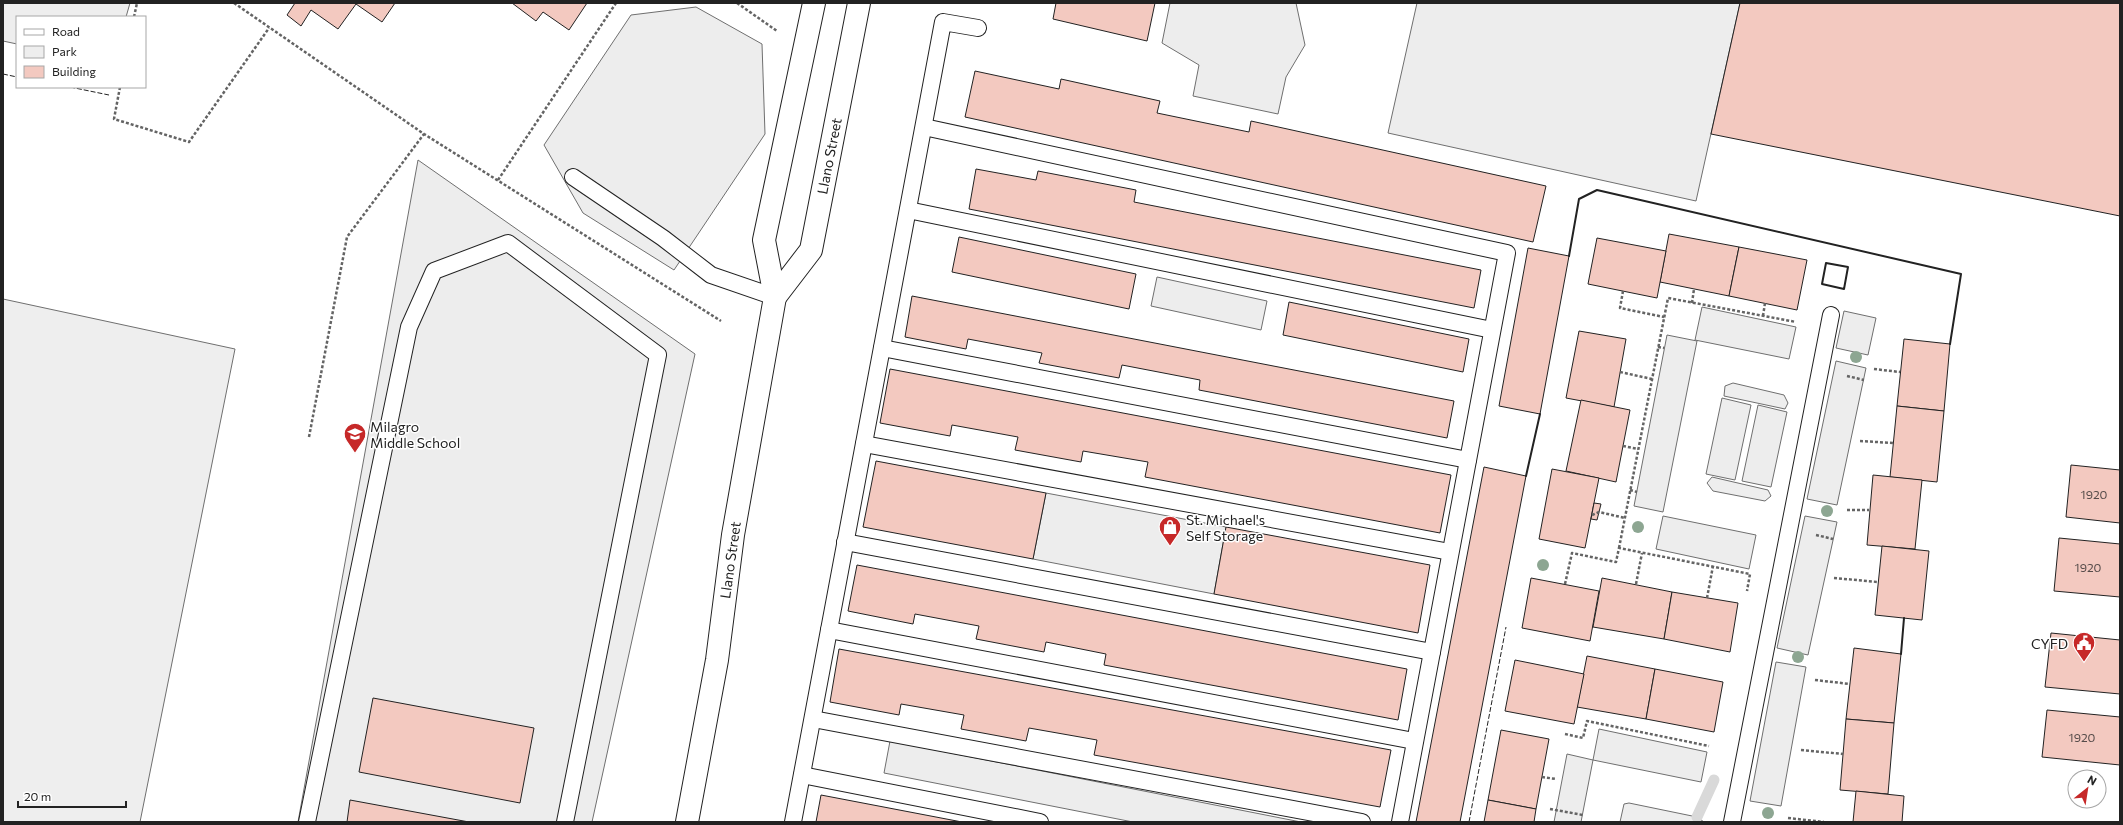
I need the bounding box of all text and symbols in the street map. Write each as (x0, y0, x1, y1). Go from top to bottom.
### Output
legend (16, 16, 146, 88)
text: Road (52, 24, 80, 38)
text: Park (52, 44, 78, 58)
text: Building (52, 64, 96, 78)
street label: Llano Street (813, 116, 845, 196)
place label: Milagro Middle School (370, 418, 460, 451)
school or university icon: Milagro Middle School (342, 421, 368, 454)
house number: 1920 (2081, 487, 2108, 501)
place label: St. Michael's Self Storage (1186, 511, 1265, 544)
shop icon: St. Michael's Self Storage (1157, 514, 1183, 547)
street label: Llano Street (716, 520, 744, 600)
house number: 1920 (2075, 560, 2102, 574)
public building icon: CYFD (2071, 630, 2097, 663)
place label: CYFD (2031, 635, 2068, 652)
house number: 1920 (2069, 730, 2096, 744)
north arrow (2067, 769, 2107, 809)
text: N (2085, 772, 2099, 788)
scale bar (18, 783, 126, 809)
text: 20 m (24, 789, 51, 803)

